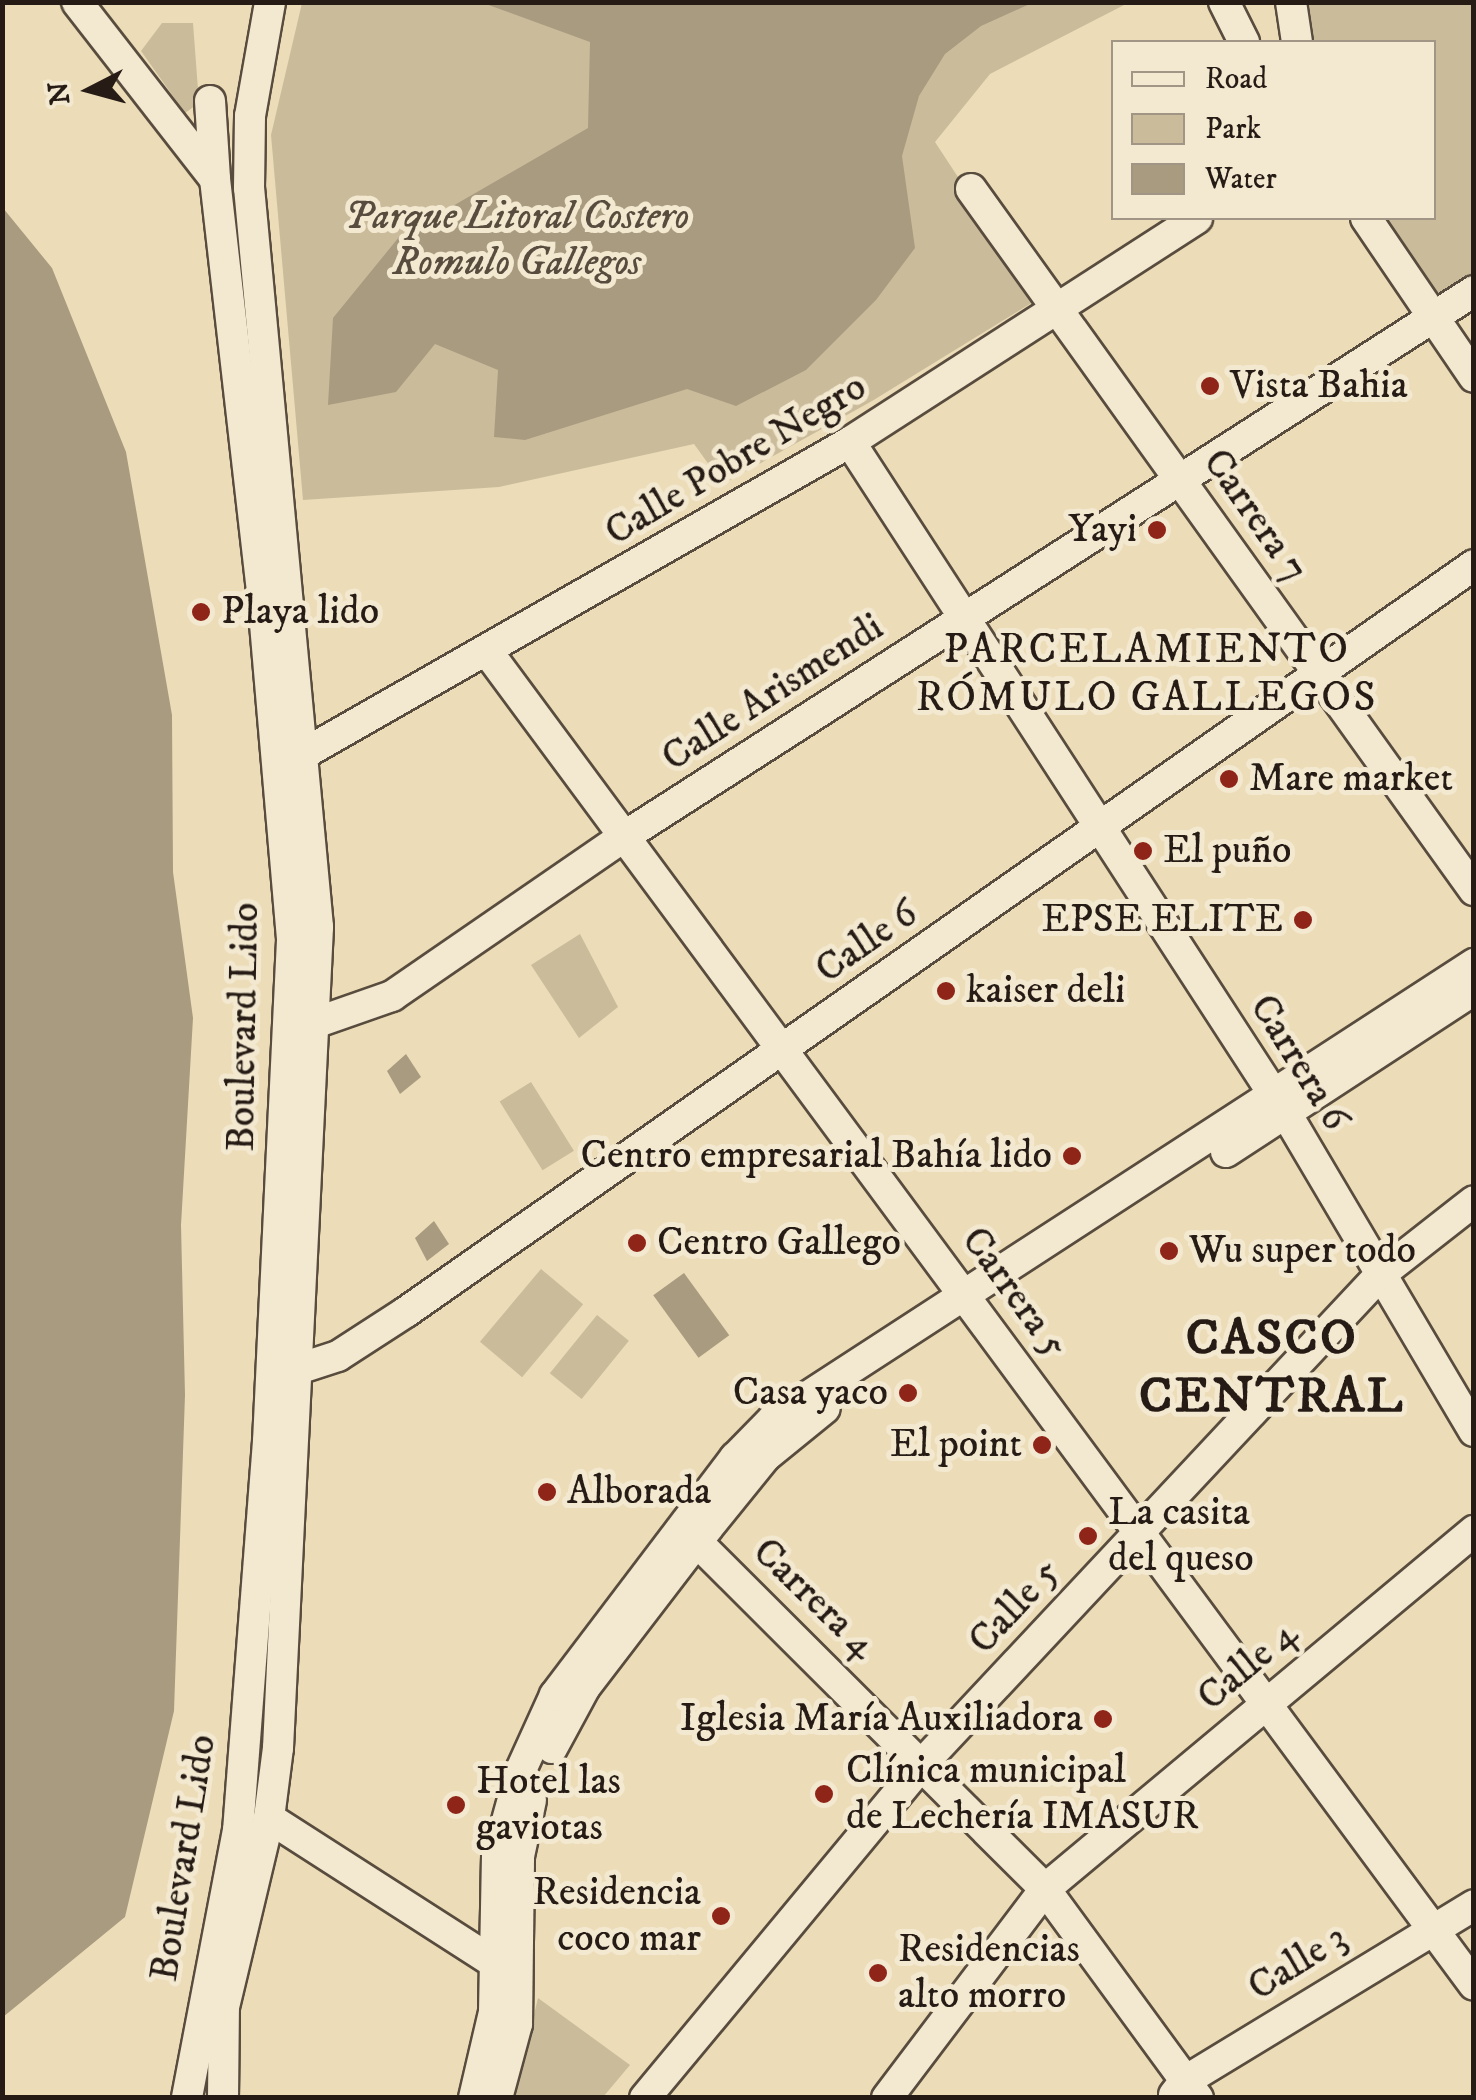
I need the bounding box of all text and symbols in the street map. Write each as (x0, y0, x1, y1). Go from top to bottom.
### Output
north arrow (40, 40, 140, 140)
legend (1111, 40, 1436, 220)
text: Road (1205, 61, 1267, 98)
text: N (41, 80, 78, 106)
text: Park (1205, 111, 1261, 148)
text: Water (1205, 161, 1277, 198)
park label: Parque Litoral Costero Romulo Gallegos (344, 193, 690, 287)
place label: Vista Bahia (1230, 362, 1408, 410)
street label: Calle Pobre Negro (597, 363, 875, 557)
marker: Vista Bahia (1199, 375, 1221, 397)
street label: Carrera 7 (1192, 440, 1318, 592)
place label: Yayi (1068, 506, 1137, 554)
marker: Yayi (1146, 519, 1168, 541)
place label: Playa lido (221, 588, 379, 636)
marker: Playa lido (190, 601, 212, 623)
street label: Calle Arismendi (653, 604, 893, 782)
district label: PARCELAMIENTO RÓMULO GALLEGOS (916, 625, 1378, 724)
place label: Mare market (1249, 755, 1453, 803)
marker: Mare market (1218, 768, 1240, 790)
place label: El puño (1163, 827, 1292, 875)
marker: El puño (1132, 840, 1154, 862)
street label: Calle 6 (807, 890, 927, 994)
place label: EPSE ELITE (1041, 896, 1283, 944)
street label: Boulevard Lido (218, 902, 270, 1152)
marker: EPSE ELITE (1292, 909, 1314, 931)
place label: kaiser deli (966, 967, 1125, 1015)
marker: kaiser deli (935, 980, 957, 1002)
street label: Carrera 6 (1239, 986, 1359, 1140)
place label: Centro empresarial Bahía lido (580, 1132, 1052, 1180)
marker: Centro empresarial Bahía lido (1061, 1145, 1083, 1167)
street label: Carrera 5 (950, 1218, 1078, 1368)
place label: Centro Gallego (657, 1219, 901, 1267)
place label: Wu super todo (1189, 1227, 1416, 1275)
marker: Centro Gallego (626, 1232, 648, 1254)
marker: Wu super todo (1158, 1240, 1180, 1262)
district label: CASCO CENTRAL (1139, 1308, 1405, 1426)
place label: Casa yaco (733, 1369, 888, 1417)
marker: Casa yaco (897, 1382, 919, 1404)
place label: El point (890, 1421, 1022, 1469)
marker: El point (1031, 1434, 1053, 1456)
place label: Alborada (567, 1468, 711, 1516)
marker: Alborada (536, 1481, 558, 1503)
place label: La casita del queso (1108, 1489, 1254, 1583)
marker: La casita del queso (1077, 1525, 1099, 1547)
street label: Carrera 4 (742, 1528, 886, 1670)
street label: Calle 5 (959, 1549, 1071, 1665)
street label: Calle 4 (1188, 1610, 1308, 1722)
place label: Iglesia María Auxiliadora (680, 1695, 1083, 1743)
marker: Iglesia María Auxiliadora (1092, 1708, 1114, 1730)
street label: Boulevard Lido (141, 1731, 227, 1985)
place label: Clínica municipal de Lechería IMASUR (846, 1747, 1199, 1841)
place label: Hotel las gaviotas (476, 1758, 621, 1852)
marker: Clínica municipal de Lechería IMASUR (811, 1781, 837, 1807)
marker: Hotel las gaviotas (445, 1794, 467, 1816)
place label: Residencia coco mar (533, 1869, 701, 1963)
marker: Residencia coco mar (710, 1905, 732, 1927)
street label: Calle 3 (1240, 1914, 1356, 2012)
place label: Residencias alto morro (898, 1926, 1080, 2020)
marker: Residencias alto morro (867, 1962, 889, 1984)

